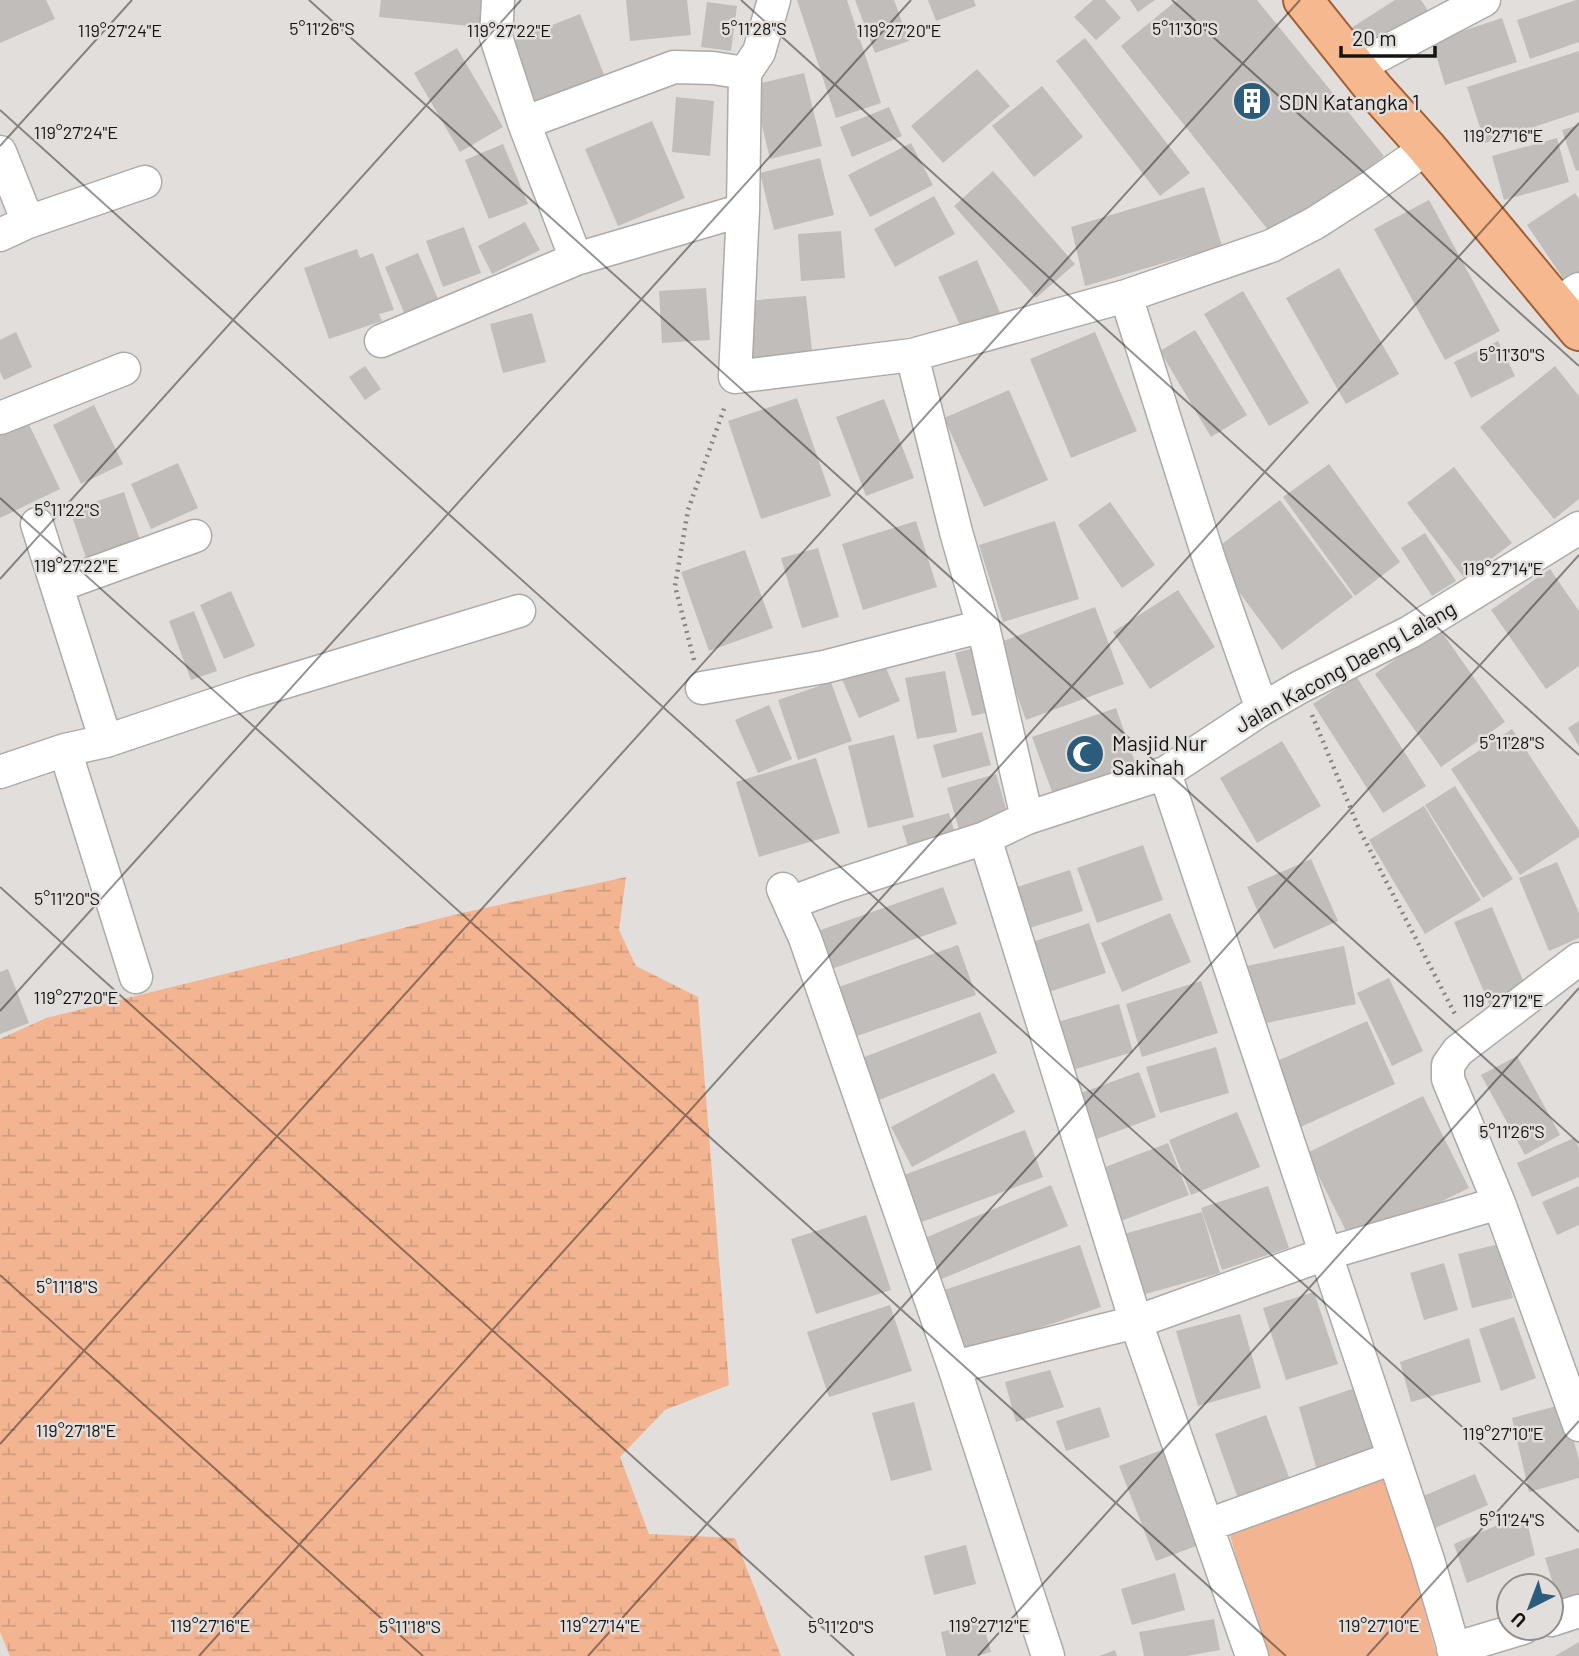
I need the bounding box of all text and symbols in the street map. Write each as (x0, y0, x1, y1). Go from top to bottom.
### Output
scale bar (1341, 14, 1436, 58)
text: 5°11'26"S (289, 17, 355, 39)
text: 5°11'28"S (721, 17, 787, 39)
text: 5°11'30"S (1152, 17, 1218, 39)
text: 119°27'24"E (78, 19, 162, 41)
text: 119°27'22"E (467, 19, 551, 41)
text: 119°27'20"E (857, 19, 941, 41)
text: 20 m (1352, 25, 1397, 50)
building icon: SDN Katangka 1 (1231, 80, 1273, 122)
place label: SDN Katangka 1 (1279, 89, 1420, 114)
text: 119°27'24"E (34, 121, 118, 143)
text: 119°27'16"E (1463, 124, 1543, 146)
text: 5°11'30"S (1479, 343, 1545, 365)
text: 5°11'22"S (34, 498, 100, 520)
text: 119°27'22"E (34, 554, 118, 576)
text: 119°27'14"E (1463, 557, 1544, 579)
street label: Jalan Kacong Daeng Lalang (1230, 595, 1460, 737)
place label: Masjid Nur Sakinah (1112, 730, 1207, 779)
text: 5°11'28"S (1479, 731, 1545, 753)
mosque icon: Masjid Nur Sakinah (1064, 733, 1106, 775)
text: 5°11'20"S (34, 887, 100, 909)
text: 119°27'20"E (34, 986, 118, 1008)
text: 119°27'12"E (1463, 989, 1544, 1011)
text: 5°11'26"S (1479, 1120, 1545, 1142)
text: 5°11'18"S (36, 1275, 98, 1297)
text: 119°27'18"E (36, 1419, 116, 1441)
text: 119°27'10"E (1462, 1422, 1544, 1444)
text: 5°11'24"S (1479, 1508, 1545, 1530)
north arrow (1495, 1572, 1565, 1642)
text: U (1506, 1607, 1530, 1633)
text: 119°27'16"E (170, 1614, 250, 1636)
text: 119°27'14"E (560, 1614, 641, 1636)
text: 119°27'12"E (949, 1614, 1030, 1636)
text: 119°27'10"E (1338, 1614, 1420, 1636)
text: 5°11'18"S (379, 1615, 441, 1637)
text: 5°11'20"S (808, 1615, 874, 1637)

